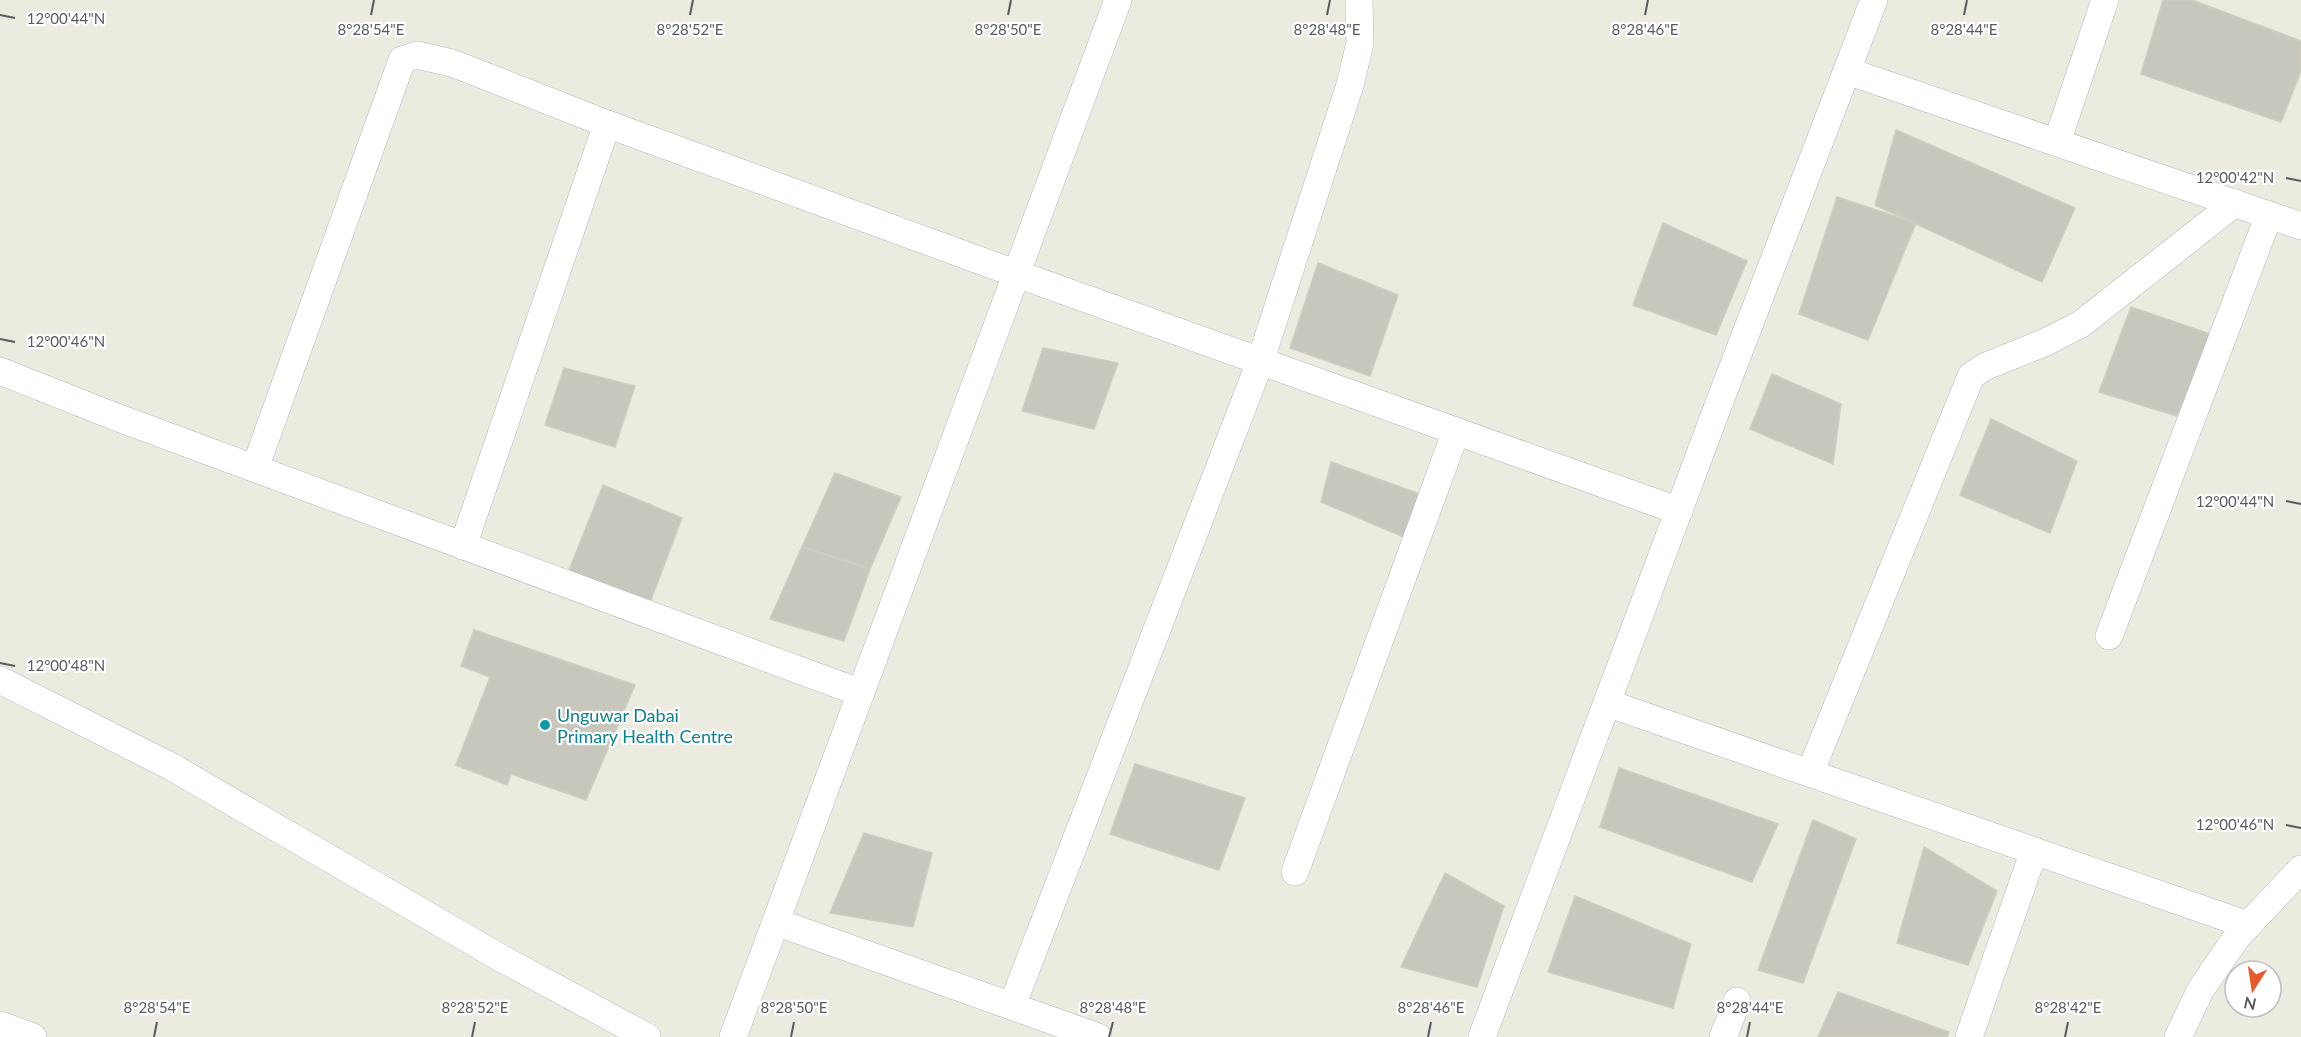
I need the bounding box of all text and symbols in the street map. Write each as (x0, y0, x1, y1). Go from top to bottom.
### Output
text: 12°00'44"N (27, 9, 105, 27)
text: 8°28'54"E (338, 20, 405, 38)
text: 8°28'52"E (657, 20, 724, 38)
text: 8°28'50"E (975, 20, 1042, 38)
text: 8°28'48"E (1294, 20, 1361, 38)
text: 8°28'46"E (1612, 20, 1679, 38)
text: 8°28'44"E (1931, 20, 1998, 38)
text: 12°00'42"N (2196, 168, 2274, 186)
text: 12°00'46"N (27, 332, 105, 350)
text: 12°00'44"N (2196, 492, 2274, 510)
text: 12°00'48"N (27, 656, 105, 674)
place label: Unguwar Dabai Primary Health Centre (557, 704, 733, 747)
marker: Unguwar Dabai Primary Health Centre (538, 718, 552, 732)
text: 12°00'46"N (2196, 815, 2274, 833)
north arrow (2223, 959, 2283, 1019)
text: N (2242, 994, 2258, 1015)
text: 8°28'54"E (124, 998, 191, 1016)
text: 8°28'52"E (442, 998, 509, 1016)
text: 8°28'50"E (761, 998, 828, 1016)
text: 8°28'48"E (1080, 998, 1147, 1016)
text: 8°28'46"E (1398, 998, 1465, 1016)
text: 8°28'44"E (1717, 998, 1784, 1016)
text: 8°28'42"E (2035, 998, 2102, 1016)

